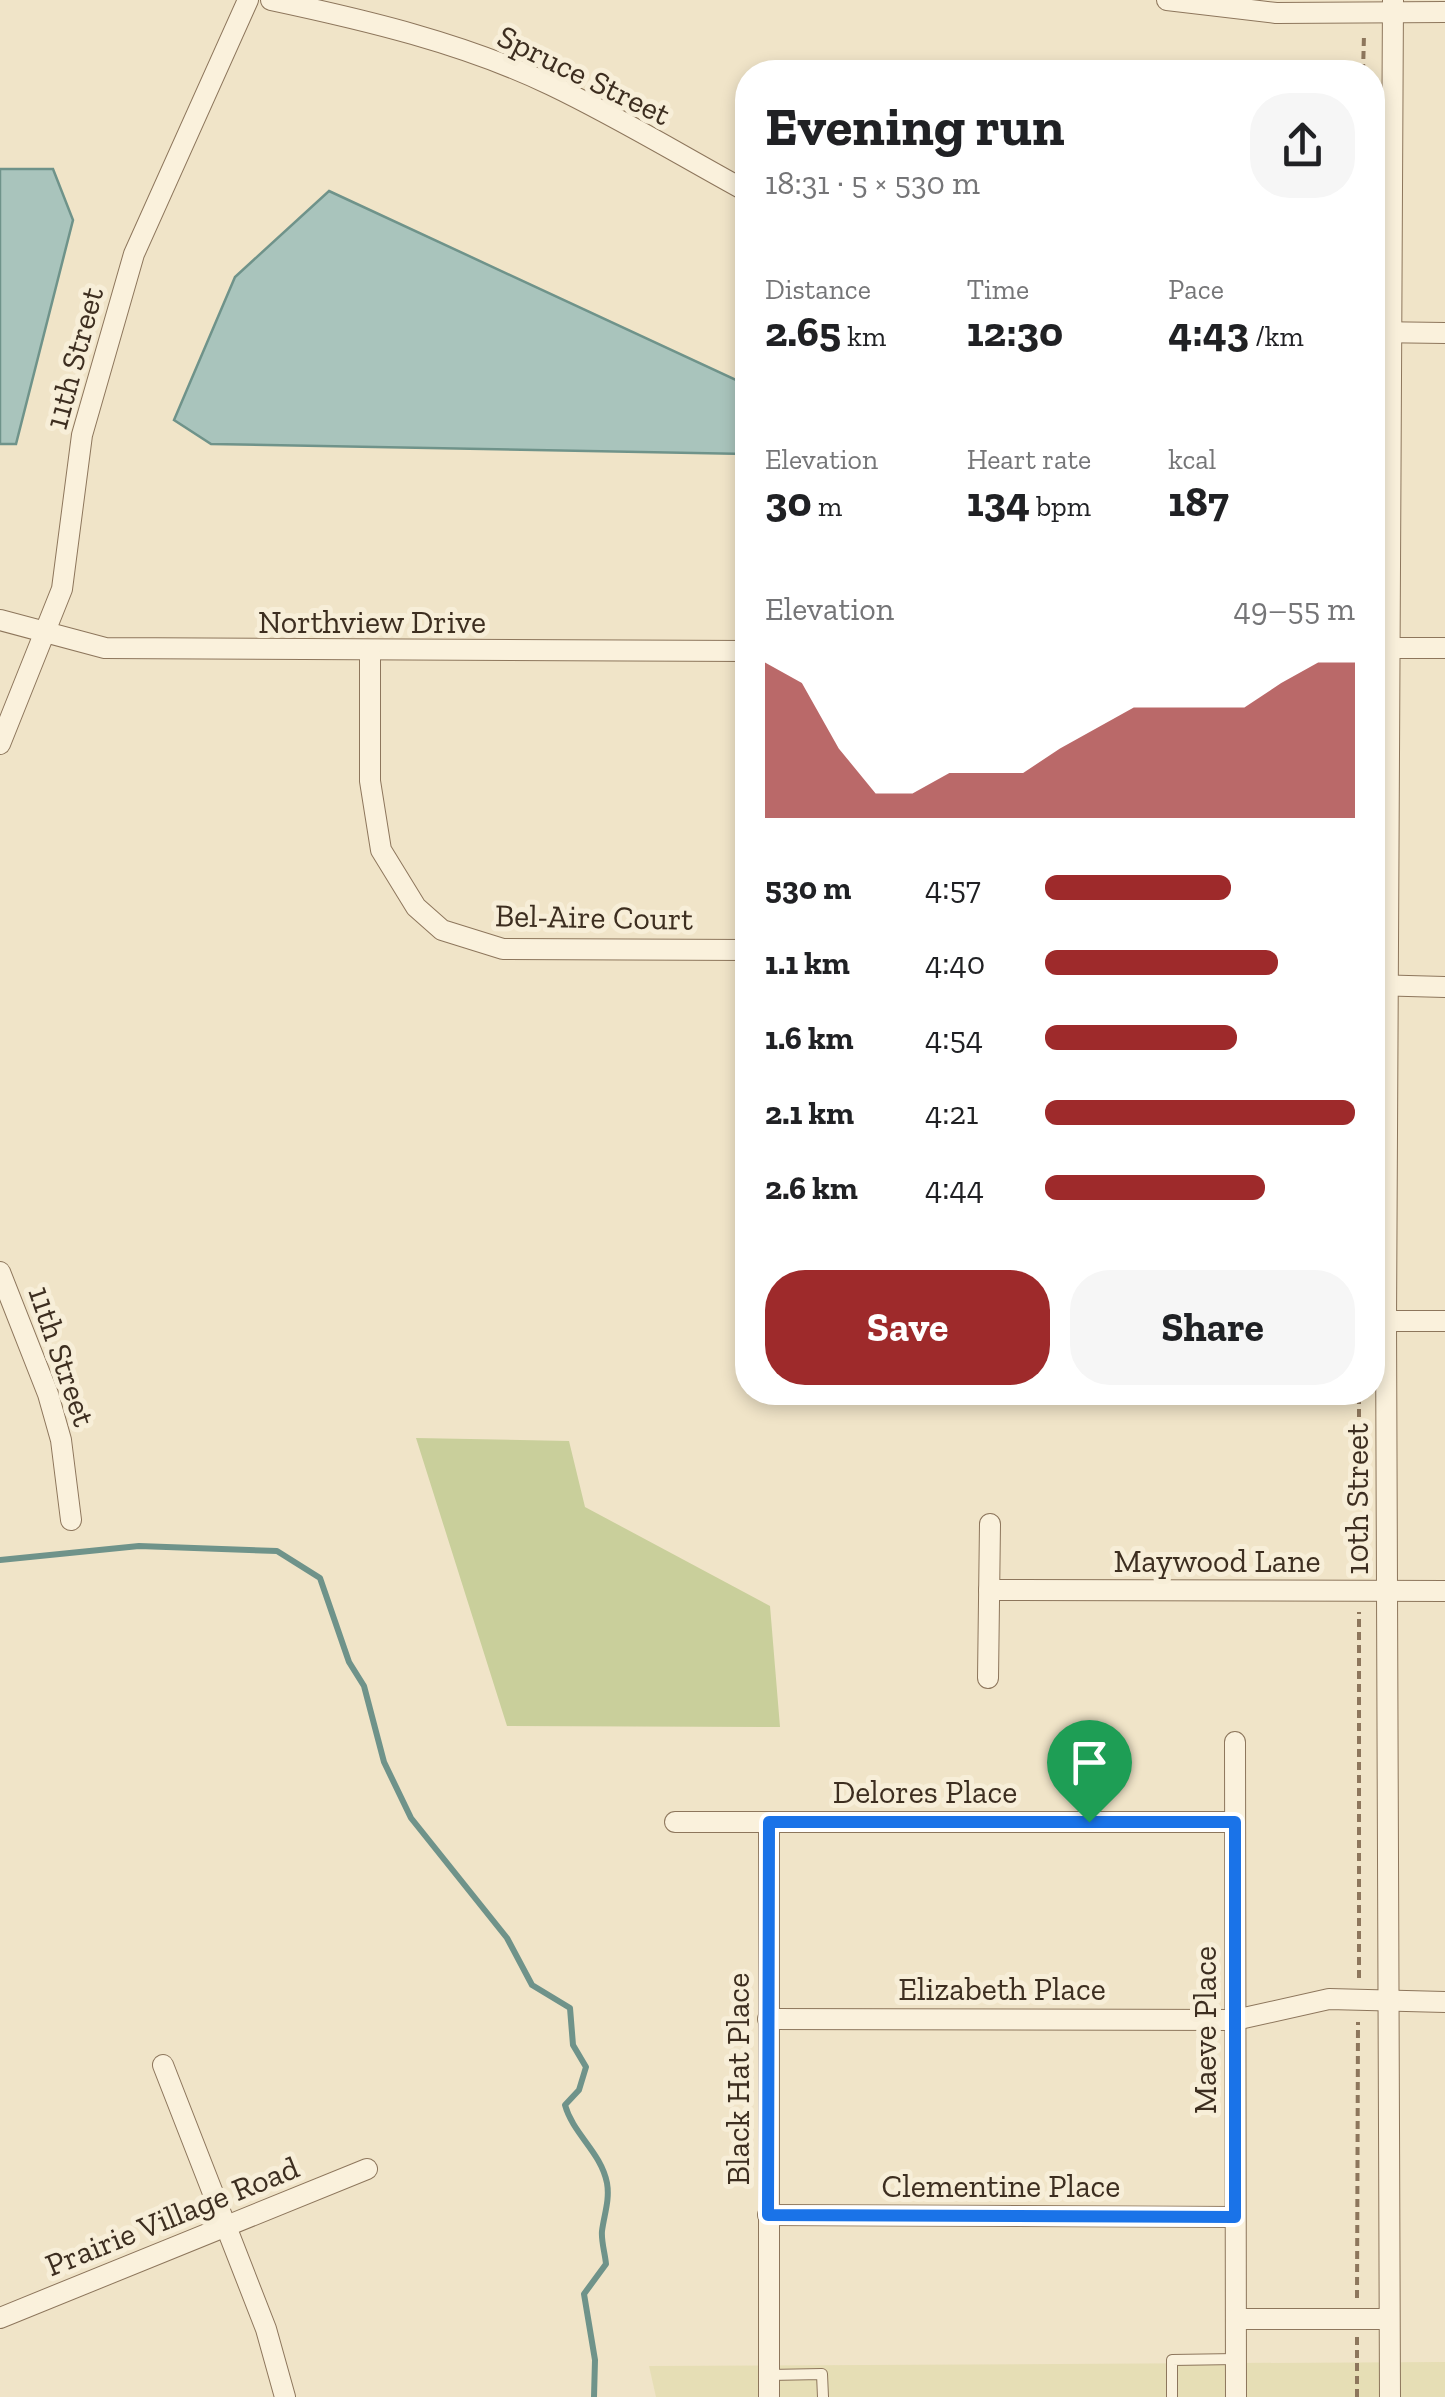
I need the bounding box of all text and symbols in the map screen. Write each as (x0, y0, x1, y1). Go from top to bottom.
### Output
street label: Spruce Street (491, 17, 677, 133)
text: Evening run (765, 93, 1065, 159)
button: share (1250, 93, 1355, 198)
text: 18:31 · 5 × 530 m (765, 164, 980, 202)
text: Distance (765, 273, 871, 306)
text: Time (967, 273, 1029, 306)
text: Pace (1168, 273, 1224, 306)
street label: 11th Street (37, 283, 111, 433)
text: 2.65 (765, 306, 841, 357)
text: 12:30 (967, 306, 1063, 357)
text: 4:43 (1168, 306, 1249, 357)
text: km (841, 320, 886, 353)
text: /km (1249, 320, 1304, 353)
text: Elevation (765, 443, 878, 476)
text: Heart rate (967, 443, 1091, 476)
text: kcal (1168, 443, 1216, 476)
text: 30 (765, 476, 812, 527)
text: 134 (967, 476, 1030, 527)
text: 187 (1168, 476, 1229, 527)
text: m (812, 490, 842, 523)
text: bpm (1030, 490, 1091, 523)
text: Elevation (765, 590, 894, 628)
text: 49–55 m (1234, 590, 1355, 628)
street label: Northview Drive (258, 603, 486, 641)
text: 530 m (765, 869, 851, 907)
text: 4:57 (925, 869, 981, 907)
street label: Bel-Aire Court (494, 896, 694, 938)
text: 1.1 km (765, 944, 850, 982)
text: 4:40 (925, 944, 985, 982)
text: 1.6 km (765, 1019, 854, 1057)
text: 4:54 (925, 1019, 983, 1057)
text: 2.1 km (765, 1094, 854, 1132)
text: 4:21 (925, 1094, 978, 1132)
text: 2.6 km (765, 1169, 858, 1207)
text: 4:44 (925, 1169, 984, 1207)
button: Save (765, 1270, 1050, 1385)
button: Share (1070, 1270, 1355, 1385)
street label: 11th Street (20, 1281, 104, 1431)
street label: 10th Street (1338, 1423, 1376, 1575)
street label: Maywood Lane (1113, 1542, 1321, 1580)
pin (1047, 1720, 1132, 1823)
icon: arrive (1062, 1735, 1117, 1790)
street label: Delores Place (833, 1773, 1017, 1811)
street label: Maeve Place (1186, 1946, 1224, 2114)
street label: Elizabeth Place (898, 1970, 1106, 2008)
street label: Black Hat Place (719, 1973, 757, 2185)
street label: Prairie Village Road (40, 2148, 305, 2284)
street label: Clementine Place (882, 2167, 1120, 2205)

